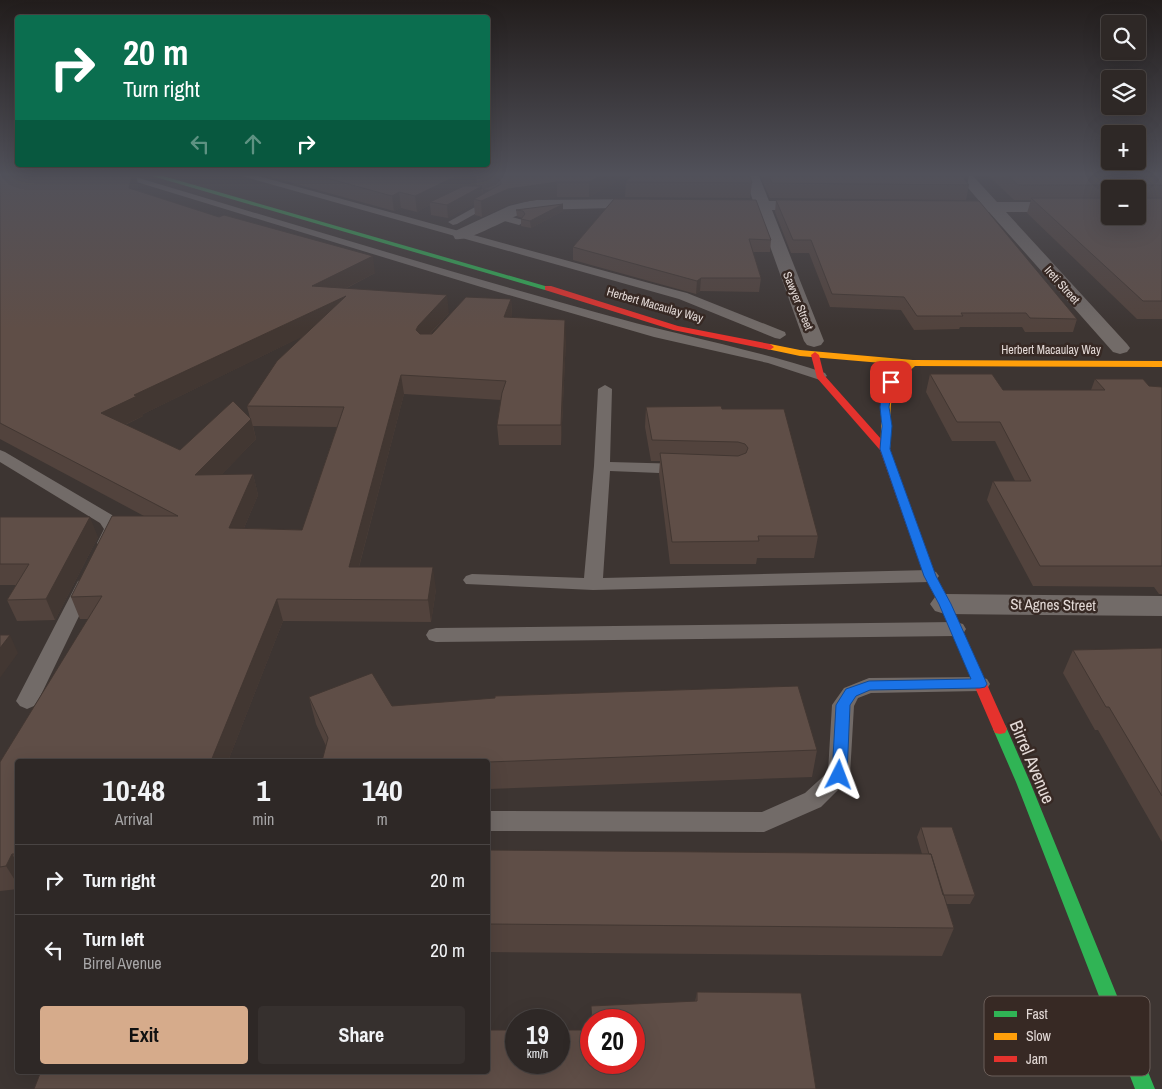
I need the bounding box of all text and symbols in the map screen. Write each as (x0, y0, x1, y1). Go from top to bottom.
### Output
map controls (1101, 15, 1146, 225)
button: search (1101, 15, 1146, 60)
text: 20 m (123, 29, 188, 76)
icon: right (40, 35, 105, 100)
button: layers (1101, 70, 1146, 115)
text: Turn right (123, 74, 200, 104)
button: + (1101, 125, 1146, 170)
icon: left (186, 130, 214, 158)
icon: ahead (239, 130, 267, 158)
icon: right (292, 130, 320, 158)
button: − (1101, 180, 1146, 225)
street label: Ireti Street (1041, 263, 1083, 308)
street label: Sawyer Street (779, 269, 817, 333)
street label: Herbert Macaulay Way (605, 284, 705, 326)
street label: Herbert Macaulay Way (1001, 342, 1101, 358)
pin (870, 361, 912, 403)
icon: arrive (877, 368, 905, 396)
street label: St Agnes Street (1010, 593, 1097, 616)
street label: Birrel Avenue (1004, 716, 1061, 807)
position arrow (812, 748, 864, 800)
text: 10:48 (102, 770, 165, 810)
text: 1 (257, 770, 270, 810)
text: 140 (362, 770, 403, 810)
text: Arrival (115, 808, 153, 830)
text: min (252, 808, 274, 830)
text: m (377, 808, 388, 830)
icon: right (40, 866, 68, 894)
text: Turn right (83, 867, 155, 893)
text: 20 m (430, 867, 465, 893)
text: Turn left (83, 926, 144, 952)
icon: left (40, 936, 68, 964)
text: 20 m (430, 937, 465, 963)
text: Birrel Avenue (83, 952, 162, 974)
legend (984, 996, 1150, 1076)
text: Fast (1026, 1005, 1048, 1023)
button: Exit (40, 1006, 248, 1064)
button: Share (258, 1006, 465, 1064)
speed limit sign: 20 (580, 1009, 645, 1074)
text: 19 (526, 1018, 549, 1052)
text: Slow (1026, 1027, 1052, 1045)
text: km/h (527, 1046, 548, 1062)
text: Jam (1026, 1050, 1048, 1068)

